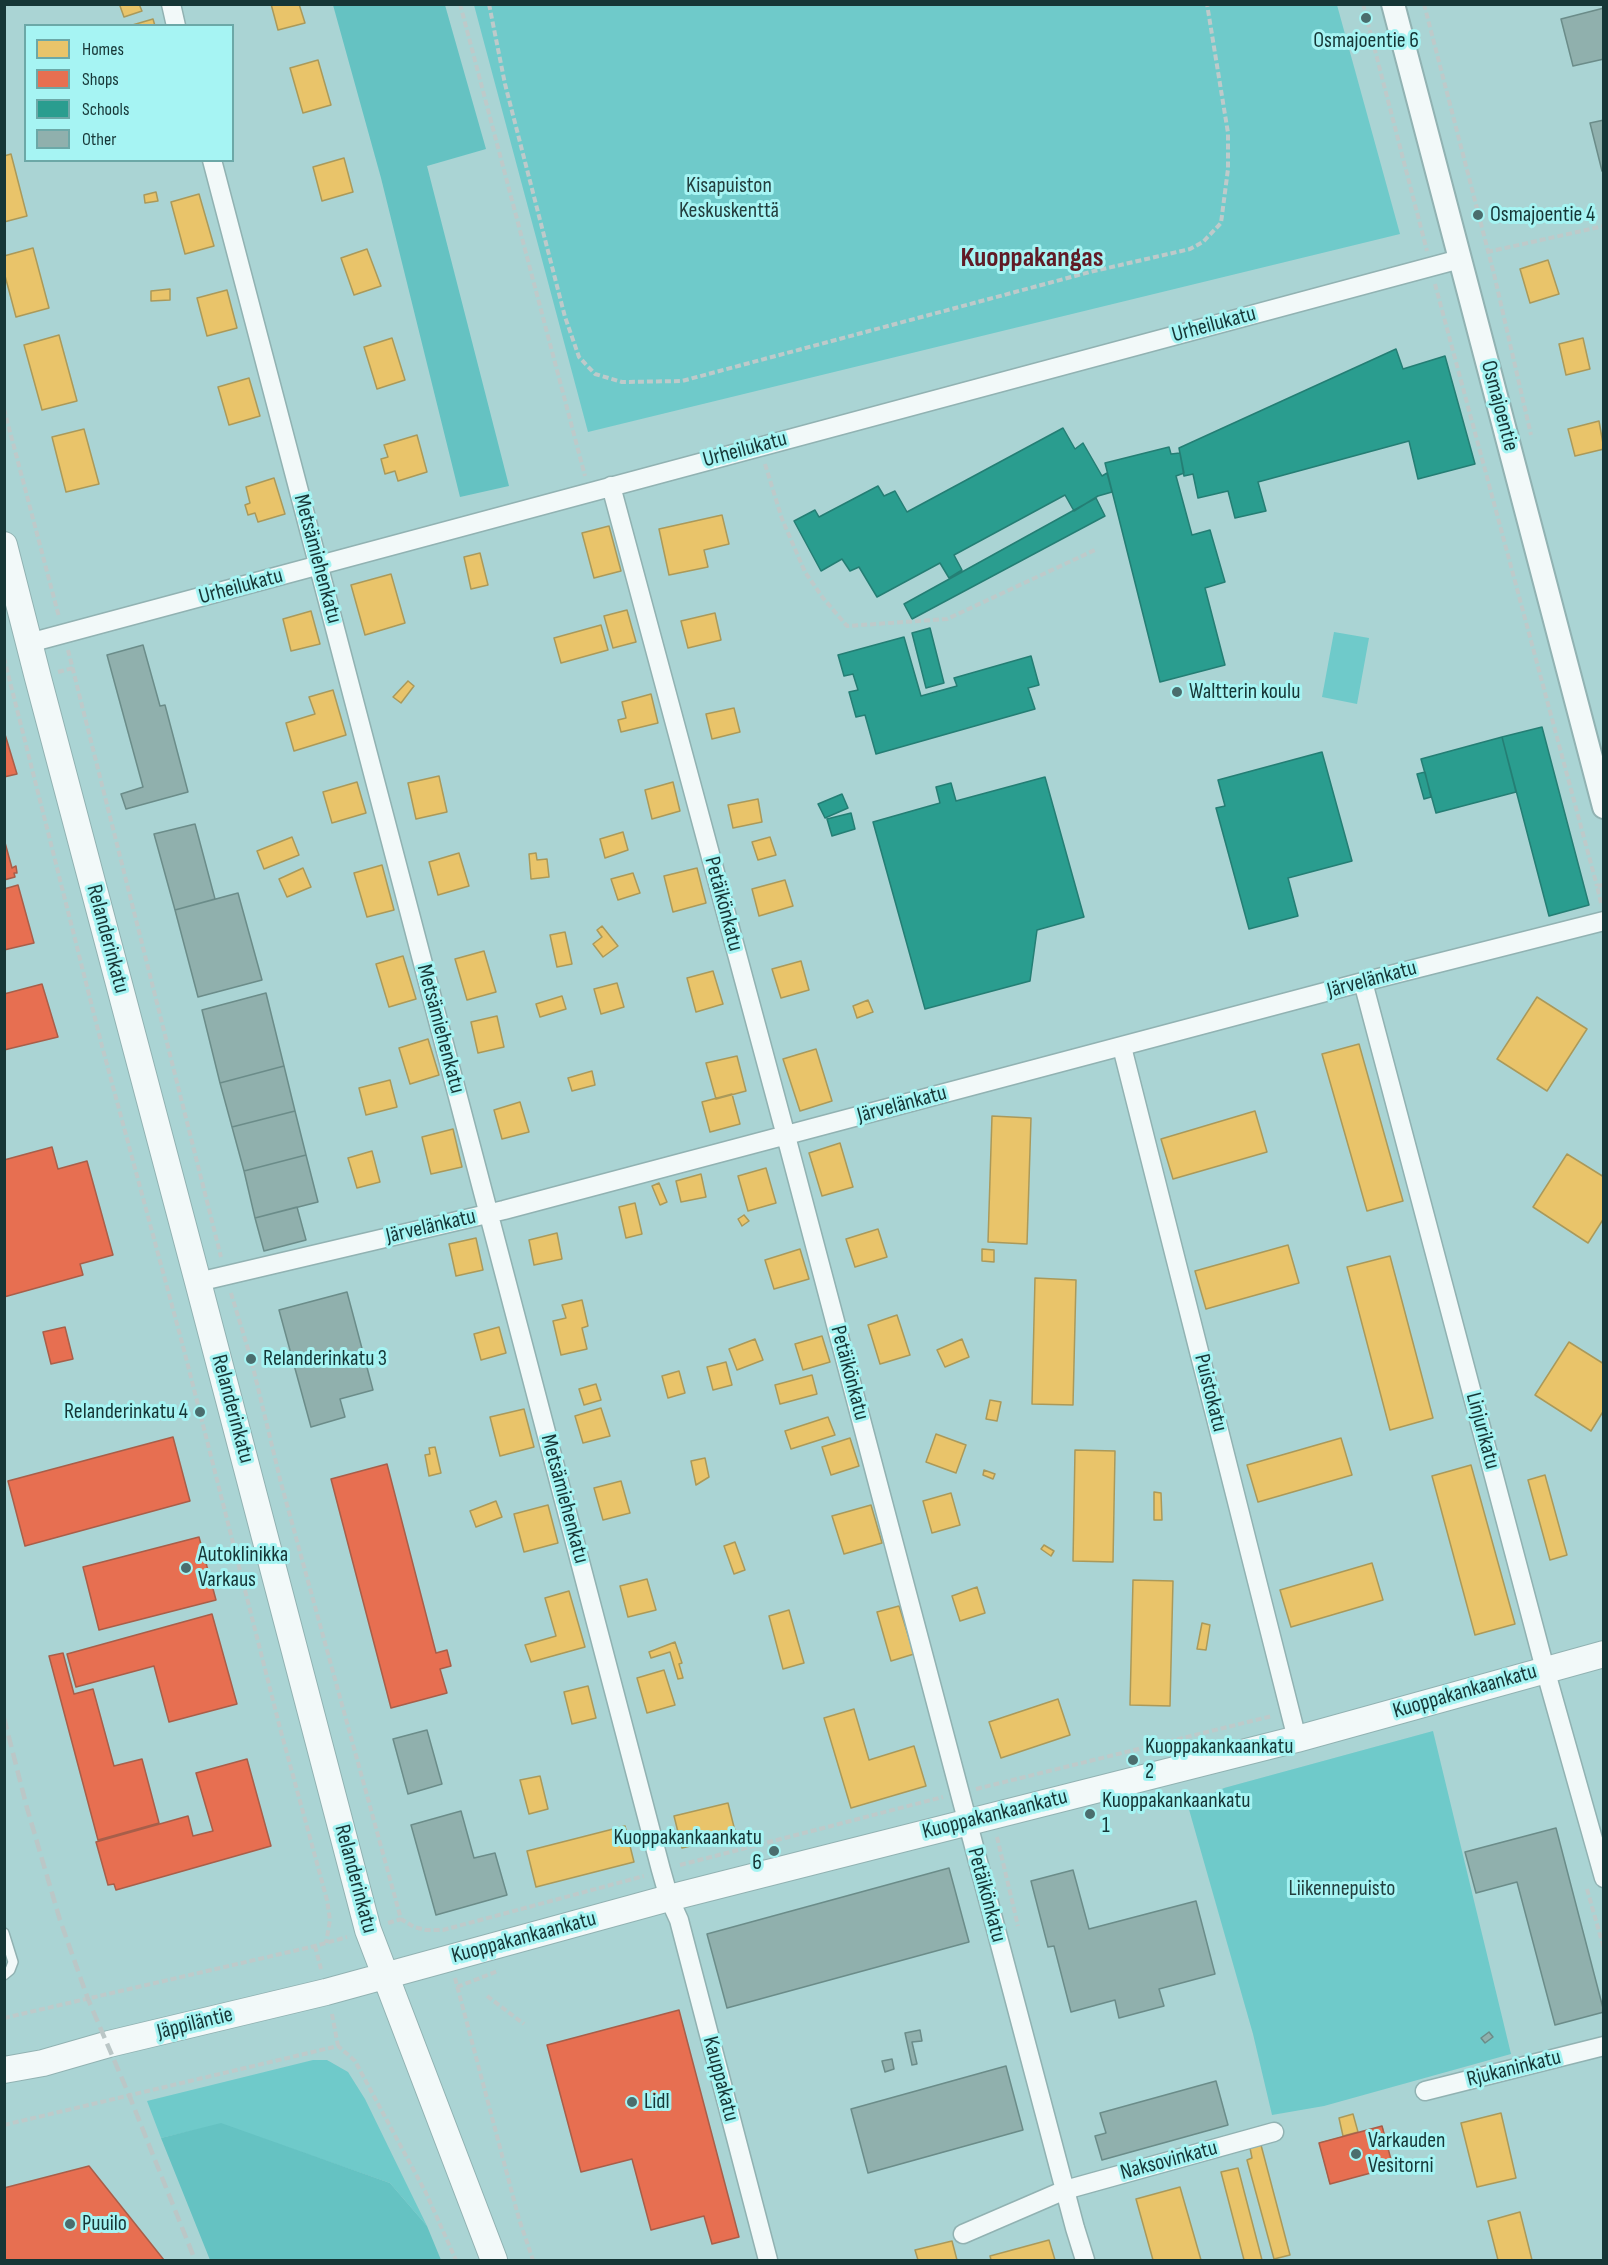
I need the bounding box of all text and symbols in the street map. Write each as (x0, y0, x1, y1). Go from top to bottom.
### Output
marker: Osmajoentie 6 (1359, 11, 1373, 25)
legend (24, 24, 234, 162)
place label: Osmajoentie 6 (1313, 28, 1419, 54)
text: Homes (82, 39, 124, 60)
text: Shops (82, 69, 119, 90)
text: Schools (82, 99, 129, 120)
text: Other (82, 129, 116, 150)
park label: Kisapuiston Keskuskenttä (679, 173, 779, 224)
place label: Osmajoentie 4 (1490, 202, 1595, 228)
marker: Osmajoentie 4 (1471, 208, 1485, 222)
district label: Kuoppakangas (961, 242, 1103, 276)
street label: Urheilukatu (1169, 301, 1259, 349)
street label: Osmajoentie (1474, 358, 1524, 454)
street label: Urheilukatu (700, 426, 790, 474)
street label: Metsämiehenkatu (287, 492, 347, 626)
street label: Urheilukatu (196, 563, 286, 611)
place label: Waltterin koulu (1189, 679, 1300, 705)
marker: Waltterin koulu (1170, 685, 1184, 699)
street label: Petäikönkatu (698, 854, 748, 954)
street label: Relanderinkatu (80, 882, 134, 996)
street label: Järvelänkatu (1324, 955, 1420, 1005)
street label: Metsämiehenkatu (410, 962, 470, 1096)
street label: Järvelänkatu (854, 1080, 950, 1130)
street label: Järvelänkatu (383, 1204, 479, 1250)
street label: Petäikönkatu (824, 1323, 874, 1423)
place label: Relanderinkatu 3 (263, 1346, 387, 1372)
street label: Relanderinkatu (205, 1352, 259, 1466)
marker: Relanderinkatu 3 (244, 1352, 258, 1366)
street label: Puistokatu (1188, 1352, 1232, 1434)
street label: Linjurikatu (1459, 1390, 1505, 1472)
place label: Relanderinkatu 4 (64, 1399, 188, 1425)
marker: Relanderinkatu 4 (193, 1405, 207, 1419)
street label: Metsämiehenkatu (534, 1432, 594, 1566)
place label: Autoklinikka Varkaus (198, 1542, 288, 1594)
marker: Autoklinikka Varkaus (179, 1561, 193, 1575)
street label: Kuoppakankaankatu (1390, 1659, 1540, 1725)
place label: Kuoppakankaankatu 2 (1145, 1734, 1293, 1786)
marker: Kuoppakankaankatu 2 (1126, 1753, 1140, 1767)
street label: Kuoppakankaankatu (920, 1784, 1070, 1846)
place label: Kuoppakankaankatu 1 (1102, 1788, 1250, 1840)
marker: Kuoppakankaankatu 1 (1083, 1807, 1097, 1821)
street label: Relanderinkatu (328, 1822, 382, 1936)
place label: Kuoppakankaankatu 6 (614, 1825, 762, 1876)
marker: Kuoppakankaankatu 6 (767, 1844, 781, 1858)
street label: Petäikönkatu (961, 1845, 1011, 1945)
park label: Liikennepuisto (1289, 1876, 1395, 1902)
street label: Kuoppakankaankatu (449, 1906, 599, 1970)
street label: Jäppiläntie (154, 2002, 236, 2046)
street label: Kauppakatu (696, 2034, 744, 2124)
street label: Rjukaninkatu (1464, 2045, 1564, 2093)
place label: Lidl (644, 2089, 669, 2115)
marker: Lidl (625, 2095, 639, 2109)
place label: Varkauden Vesitorni (1368, 2128, 1446, 2180)
street label: Naksovinkatu (1118, 2135, 1220, 2187)
marker: Varkauden Vesitorni (1349, 2147, 1363, 2161)
place label: Puuilo (82, 2211, 127, 2237)
marker: Puuilo (63, 2217, 77, 2231)

